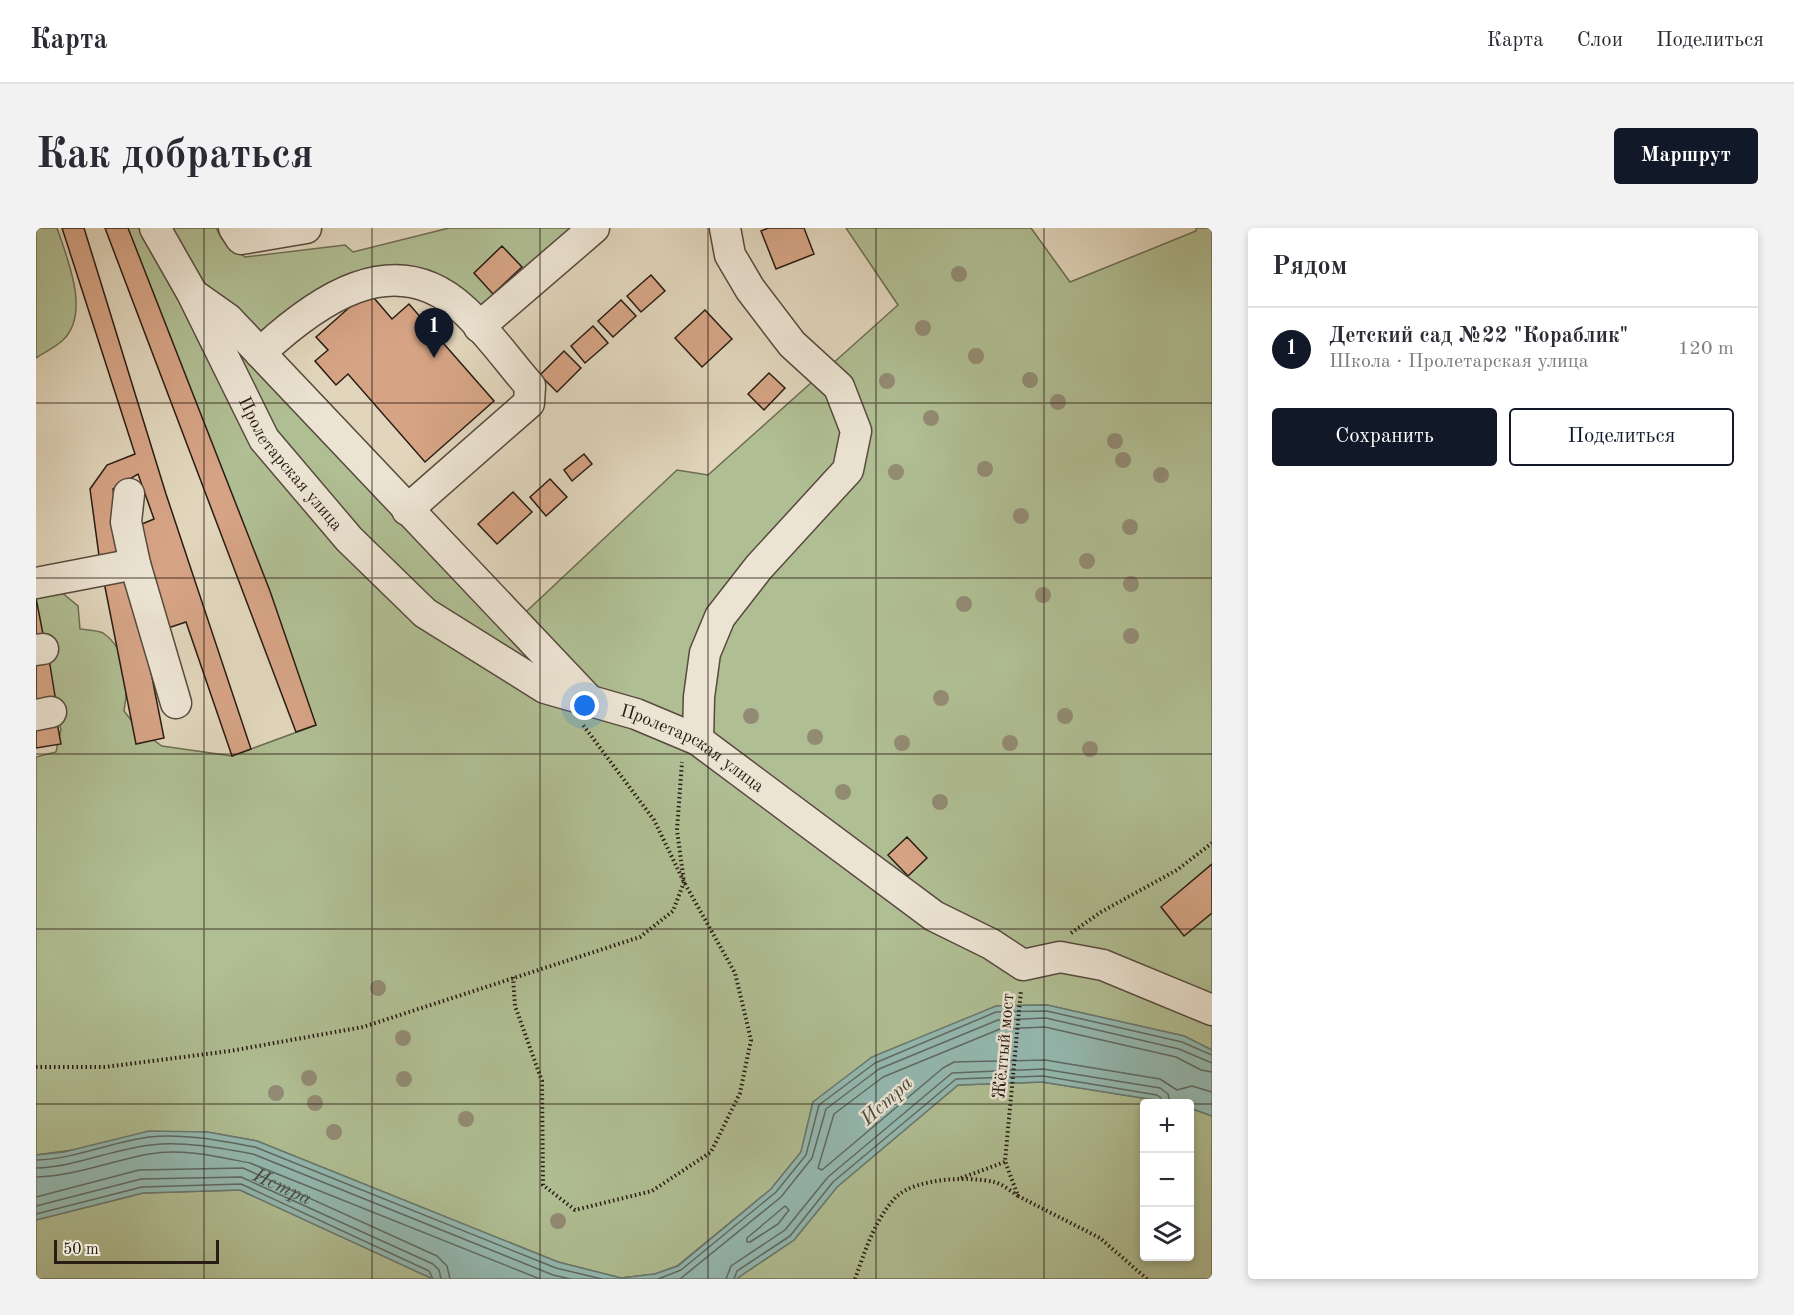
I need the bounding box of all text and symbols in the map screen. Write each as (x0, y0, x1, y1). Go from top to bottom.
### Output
text: Карта (30, 27, 108, 55)
text: Карта (1487, 30, 1544, 51)
text: Слои (1577, 30, 1623, 51)
text: Поделиться (1656, 30, 1764, 51)
button: Маршрут (1614, 128, 1758, 184)
text: Как добраться (36, 135, 313, 177)
text: Рядом (1272, 254, 1347, 280)
pin: 1 (414, 308, 454, 358)
text: Детский сад №22 "Кораблик" (1329, 325, 1628, 347)
text: 1 (1286, 339, 1297, 359)
text: 120 m (1678, 339, 1734, 359)
text: Школа · Пролетарская улица (1329, 352, 1589, 372)
street label: Пролетарская улица (235, 394, 346, 535)
button: Сохранить (1272, 408, 1497, 466)
button: Поделиться (1509, 408, 1734, 466)
your location (570, 691, 599, 720)
street label: Пролетарская улица (618, 702, 767, 796)
street label: Жёлтый мост (990, 992, 1018, 1100)
water label: Истра (857, 1073, 917, 1130)
map controls (1140, 1099, 1194, 1261)
button: + (1140, 1099, 1194, 1153)
button: − (1140, 1153, 1194, 1207)
water label: Истра (248, 1165, 314, 1210)
button: layers (1140, 1207, 1194, 1261)
scale bar (54, 1237, 219, 1264)
text: 50 m (63, 1242, 99, 1258)

